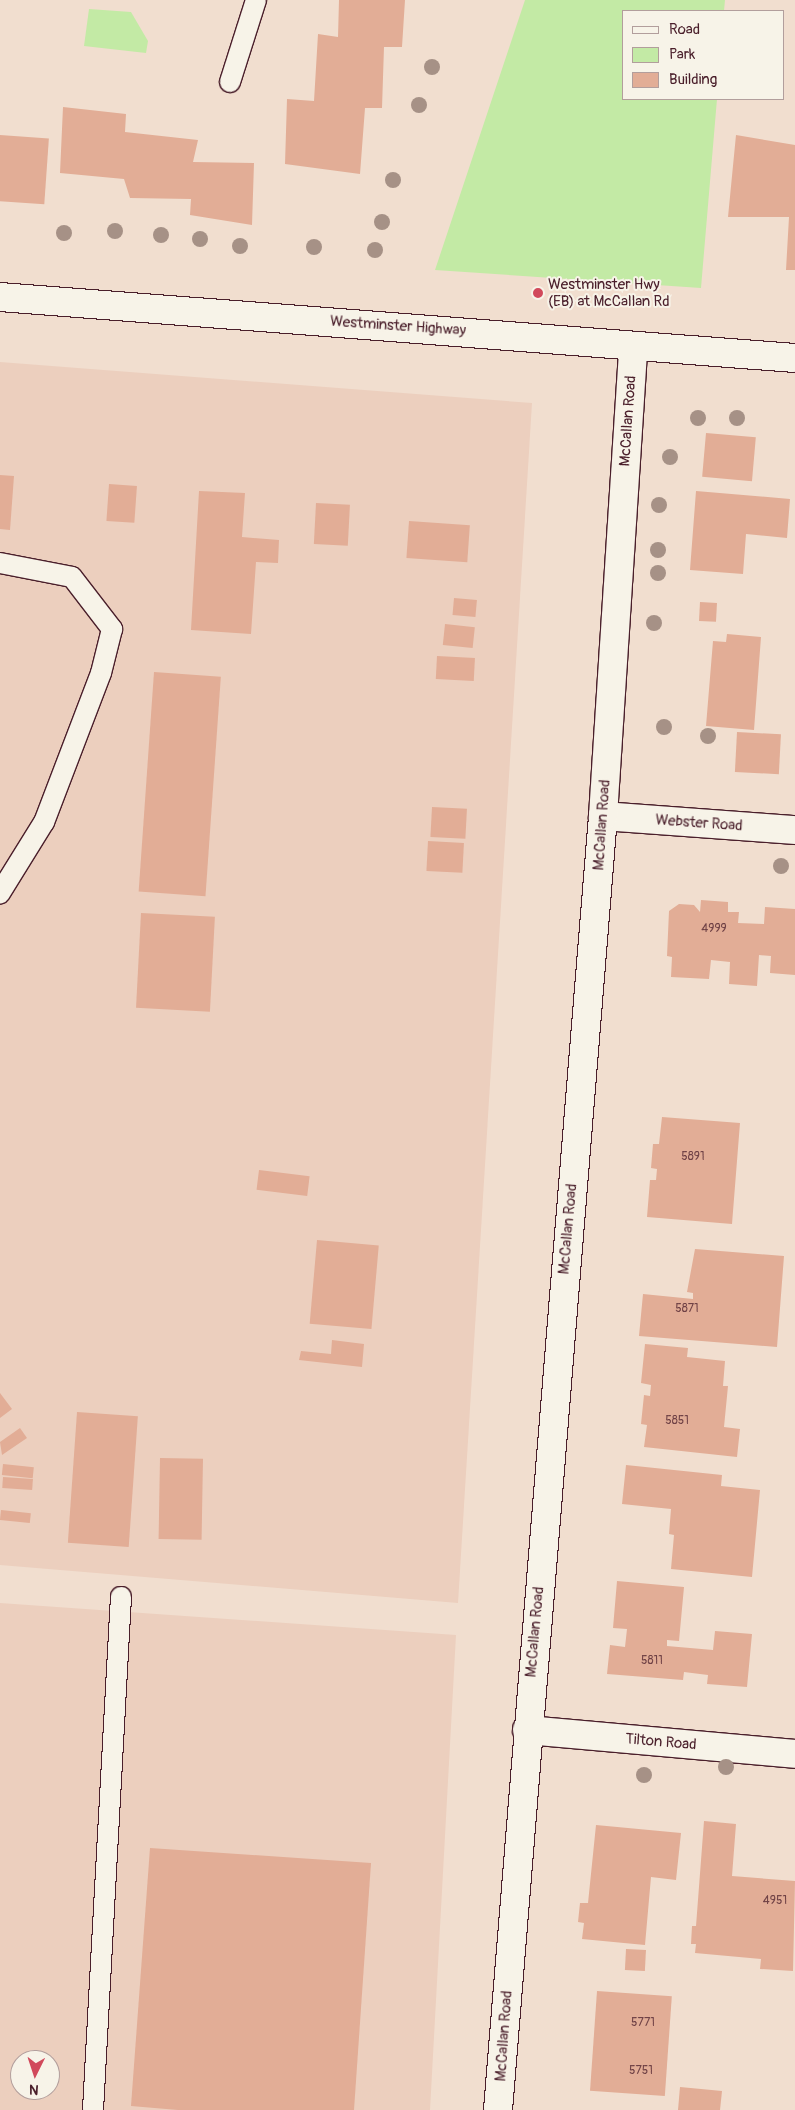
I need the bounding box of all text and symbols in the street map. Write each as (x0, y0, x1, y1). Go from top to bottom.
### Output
legend (622, 10, 785, 100)
text: Road (669, 20, 700, 39)
text: Park (669, 45, 695, 64)
text: Building (669, 70, 717, 89)
place label: Westminster Hwy (EB) at McCallan Rd (548, 275, 670, 310)
marker: Westminster Hwy (EB) at McCallan Rd (532, 287, 544, 299)
street label: Westminster Highway (329, 312, 467, 340)
street label: McCallan Road (616, 375, 640, 467)
street label: McCallan Road (590, 779, 614, 871)
street label: Webster Road (655, 811, 743, 835)
house number: 4999 (701, 922, 727, 936)
house number: 5891 (681, 1150, 705, 1164)
street label: McCallan Road (555, 1183, 581, 1275)
house number: 5871 (675, 1302, 699, 1316)
house number: 5851 (665, 1414, 689, 1428)
street label: McCallan Road (522, 1586, 548, 1678)
house number: 5811 (641, 1654, 663, 1668)
street label: Tilton Road (625, 1730, 697, 1754)
house number: 4951 (763, 1894, 787, 1908)
street label: McCallan Road (492, 1990, 516, 2082)
house number: 5771 (631, 2016, 655, 2030)
north arrow (10, 2050, 60, 2100)
house number: 5751 (629, 2064, 653, 2078)
text: N (29, 2081, 39, 2098)

